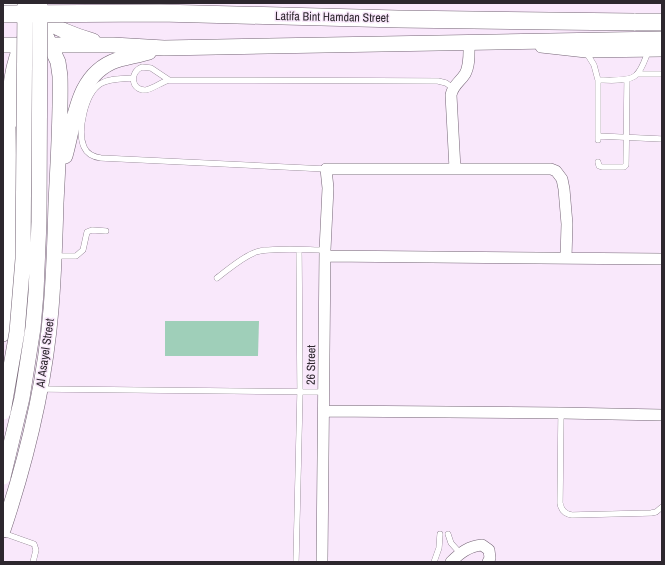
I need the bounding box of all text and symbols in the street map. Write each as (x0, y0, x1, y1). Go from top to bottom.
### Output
street label: Latifa Bint Hamdan Street (275, 8, 389, 26)
street label: Al Asayel Street (32, 317, 58, 389)
street label: 26 Street (303, 345, 319, 385)

